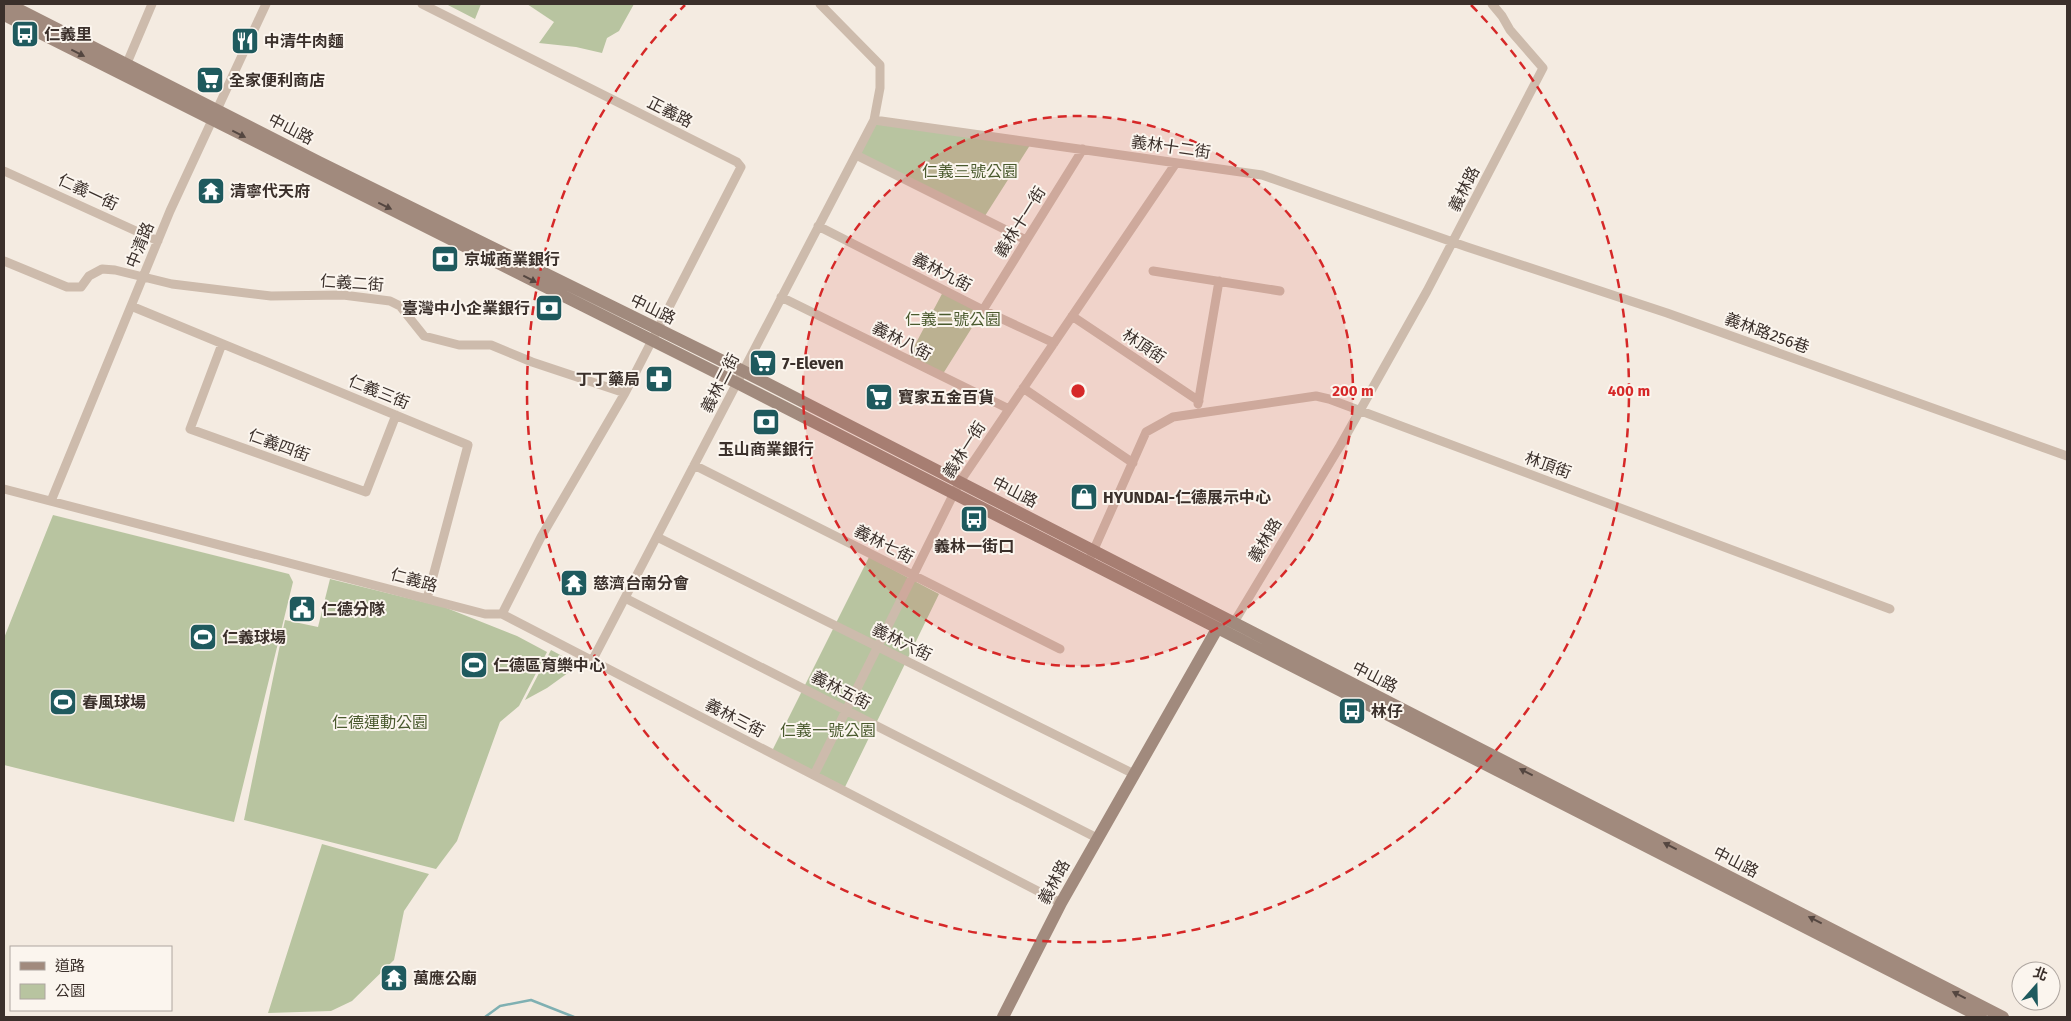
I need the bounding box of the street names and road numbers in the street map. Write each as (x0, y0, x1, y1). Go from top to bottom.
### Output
street label: 正義路 (644, 93, 696, 131)
street label: 中山路 (265, 110, 317, 148)
street label: 義林十二街 (1130, 132, 1212, 162)
street label: 義林路 (1445, 163, 1483, 215)
street label: 仁義一街 (55, 170, 121, 214)
street label: 義林十一街 (991, 183, 1049, 261)
street label: 中清路 (122, 219, 158, 271)
street label: 義林九街 (909, 249, 975, 295)
street label: 仁義二街 (319, 271, 385, 295)
street label: 中山路 (627, 290, 679, 328)
street label: 義林路256巷 (1722, 309, 1812, 357)
street label: 義林八街 (869, 318, 935, 364)
street label: 林頂街 (1119, 325, 1169, 367)
street label: 義林二街 (697, 350, 743, 416)
street label: 仁義三街 (346, 371, 412, 413)
street label: 義林一街 (939, 418, 989, 482)
street label: 仁義四街 (246, 425, 312, 465)
street label: 林頂街 (1522, 448, 1574, 482)
street label: 中山路 (989, 473, 1041, 511)
street label: 義林路 (1244, 515, 1286, 565)
street label: 義林七街 (851, 521, 917, 567)
street label: 仁義路 (388, 565, 440, 595)
street label: 義林六街 (869, 619, 935, 665)
street label: 中山路 (1349, 658, 1401, 696)
street label: 義林五街 (808, 667, 874, 713)
street label: 義林三街 (702, 695, 768, 741)
street label: 中山路 (1710, 843, 1762, 881)
street label: 義林路 (1034, 856, 1074, 908)

